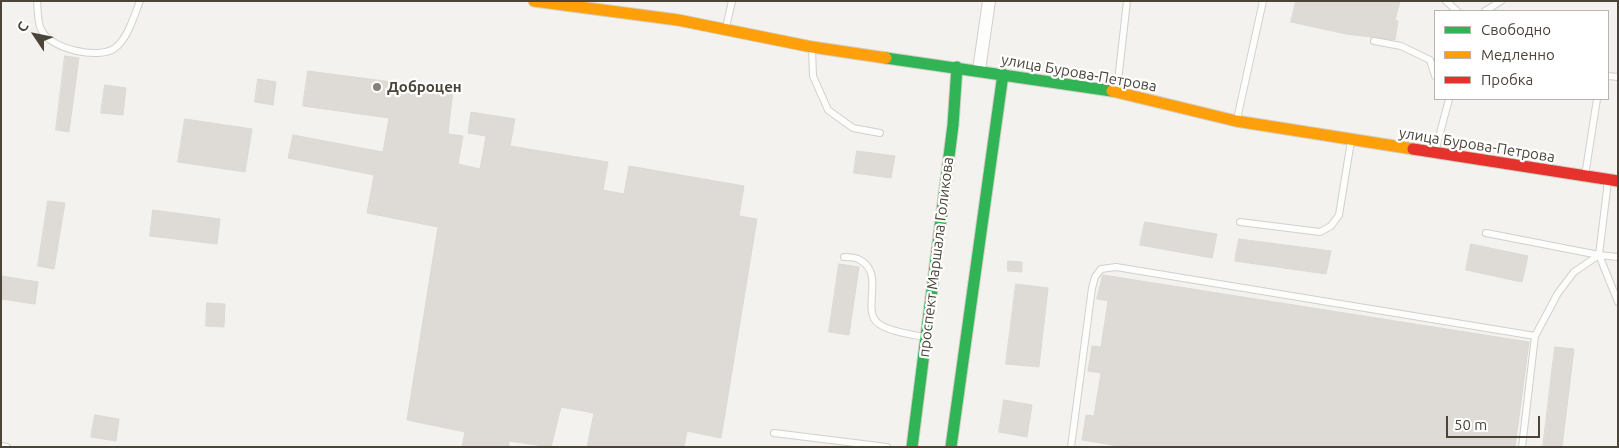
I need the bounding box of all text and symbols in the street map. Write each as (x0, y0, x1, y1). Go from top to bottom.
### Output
north arrow (10, 10, 60, 60)
legend (1434, 10, 1609, 100)
text: С (13, 18, 32, 35)
text: Свободно (1481, 21, 1551, 38)
text: Медленно (1481, 46, 1555, 63)
street label: улица Бурова-Петрова (1000, 50, 1158, 96)
text: Пробка (1481, 71, 1533, 88)
place label: Доброцен (387, 78, 462, 96)
marker: Доброцен (371, 81, 383, 93)
street label: улица Бурова-Петрова (1398, 124, 1556, 166)
street label: проспект Маршала Голикова (915, 156, 957, 358)
scale bar (1449, 406, 1543, 438)
text: 50 m (1454, 416, 1487, 433)

